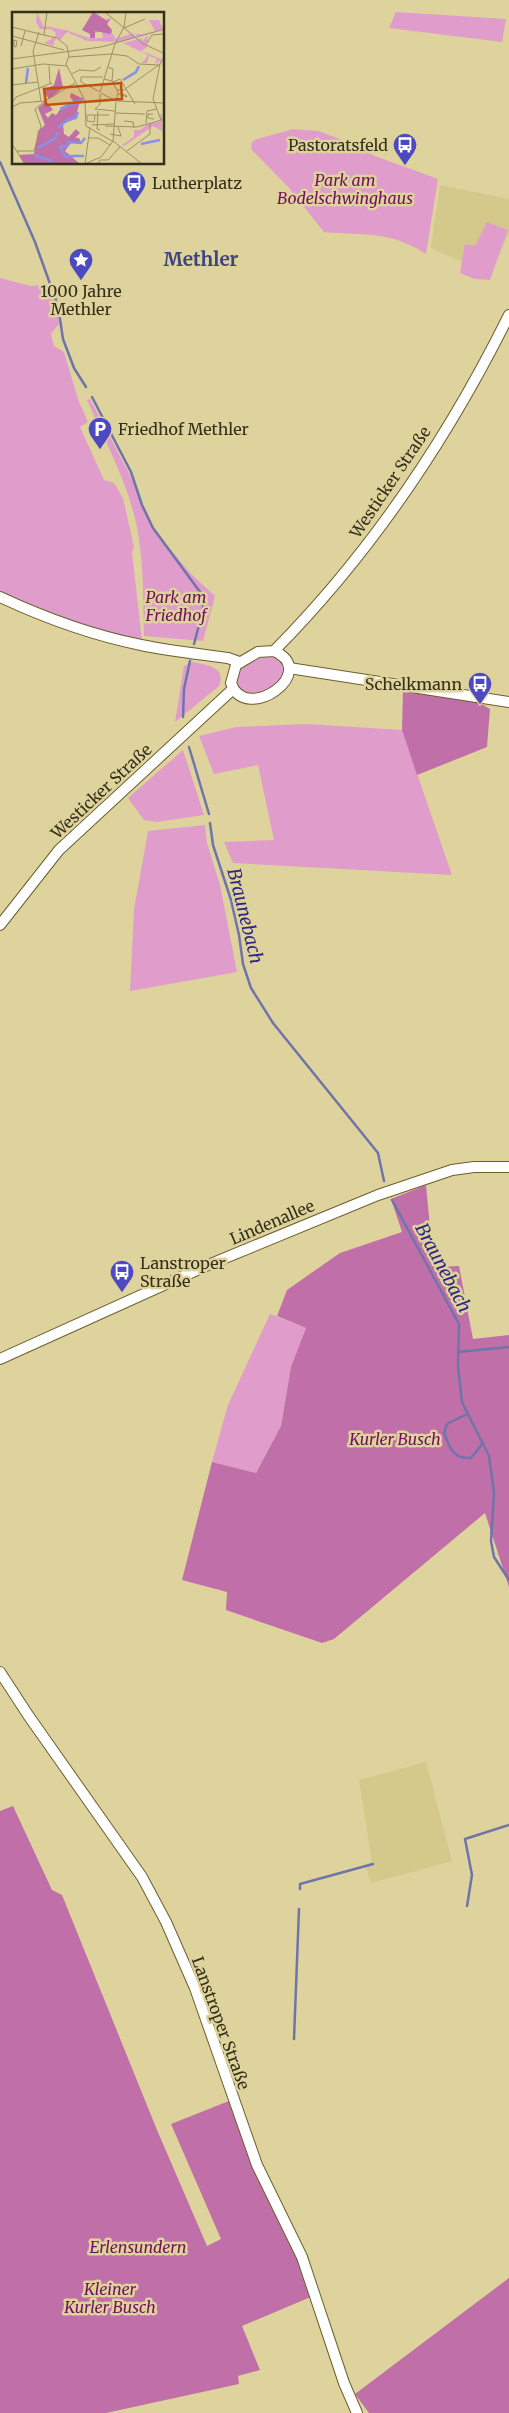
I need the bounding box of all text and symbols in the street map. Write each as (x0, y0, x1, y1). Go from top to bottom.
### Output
inset map (12, 12, 165, 165)
bus stop icon: Pastoratsfeld (392, 132, 418, 166)
place label: Pastoratsfeld (288, 135, 388, 155)
bus stop icon: Lutherplatz (121, 170, 147, 204)
park label: Park am Bodelschwinghaus (277, 170, 413, 208)
place label: Lutherplatz (152, 173, 242, 193)
place icon: 1000 Jahre Methler (68, 247, 94, 281)
district label: Methler (164, 247, 239, 271)
place label: 1000 Jahre Methler (40, 281, 122, 319)
parking icon: Friedhof Methler (87, 416, 113, 450)
place label: Friedhof Methler (118, 419, 249, 439)
street label: Westicker Straße (345, 422, 435, 542)
park label: Park am Friedhof (144, 587, 208, 625)
bus stop icon: Schelkmann (467, 671, 493, 705)
place label: Schelkmann (365, 674, 462, 694)
street label: Westicker Straße (46, 739, 155, 843)
water label: Braunebach (222, 866, 268, 966)
street label: Lindenallee (227, 1195, 317, 1249)
water label: Braunebach (410, 1219, 477, 1316)
place label: Lanstroper Straße (140, 1253, 226, 1291)
bus stop icon: Lanstroper Straße (109, 1259, 135, 1293)
park label: Kurler Busch (348, 1429, 441, 1449)
street label: Lanstroper Straße (188, 1954, 254, 2092)
park label: Erlensundern (90, 2237, 186, 2257)
park label: Kleiner Kurler Busch (63, 2279, 156, 2317)

